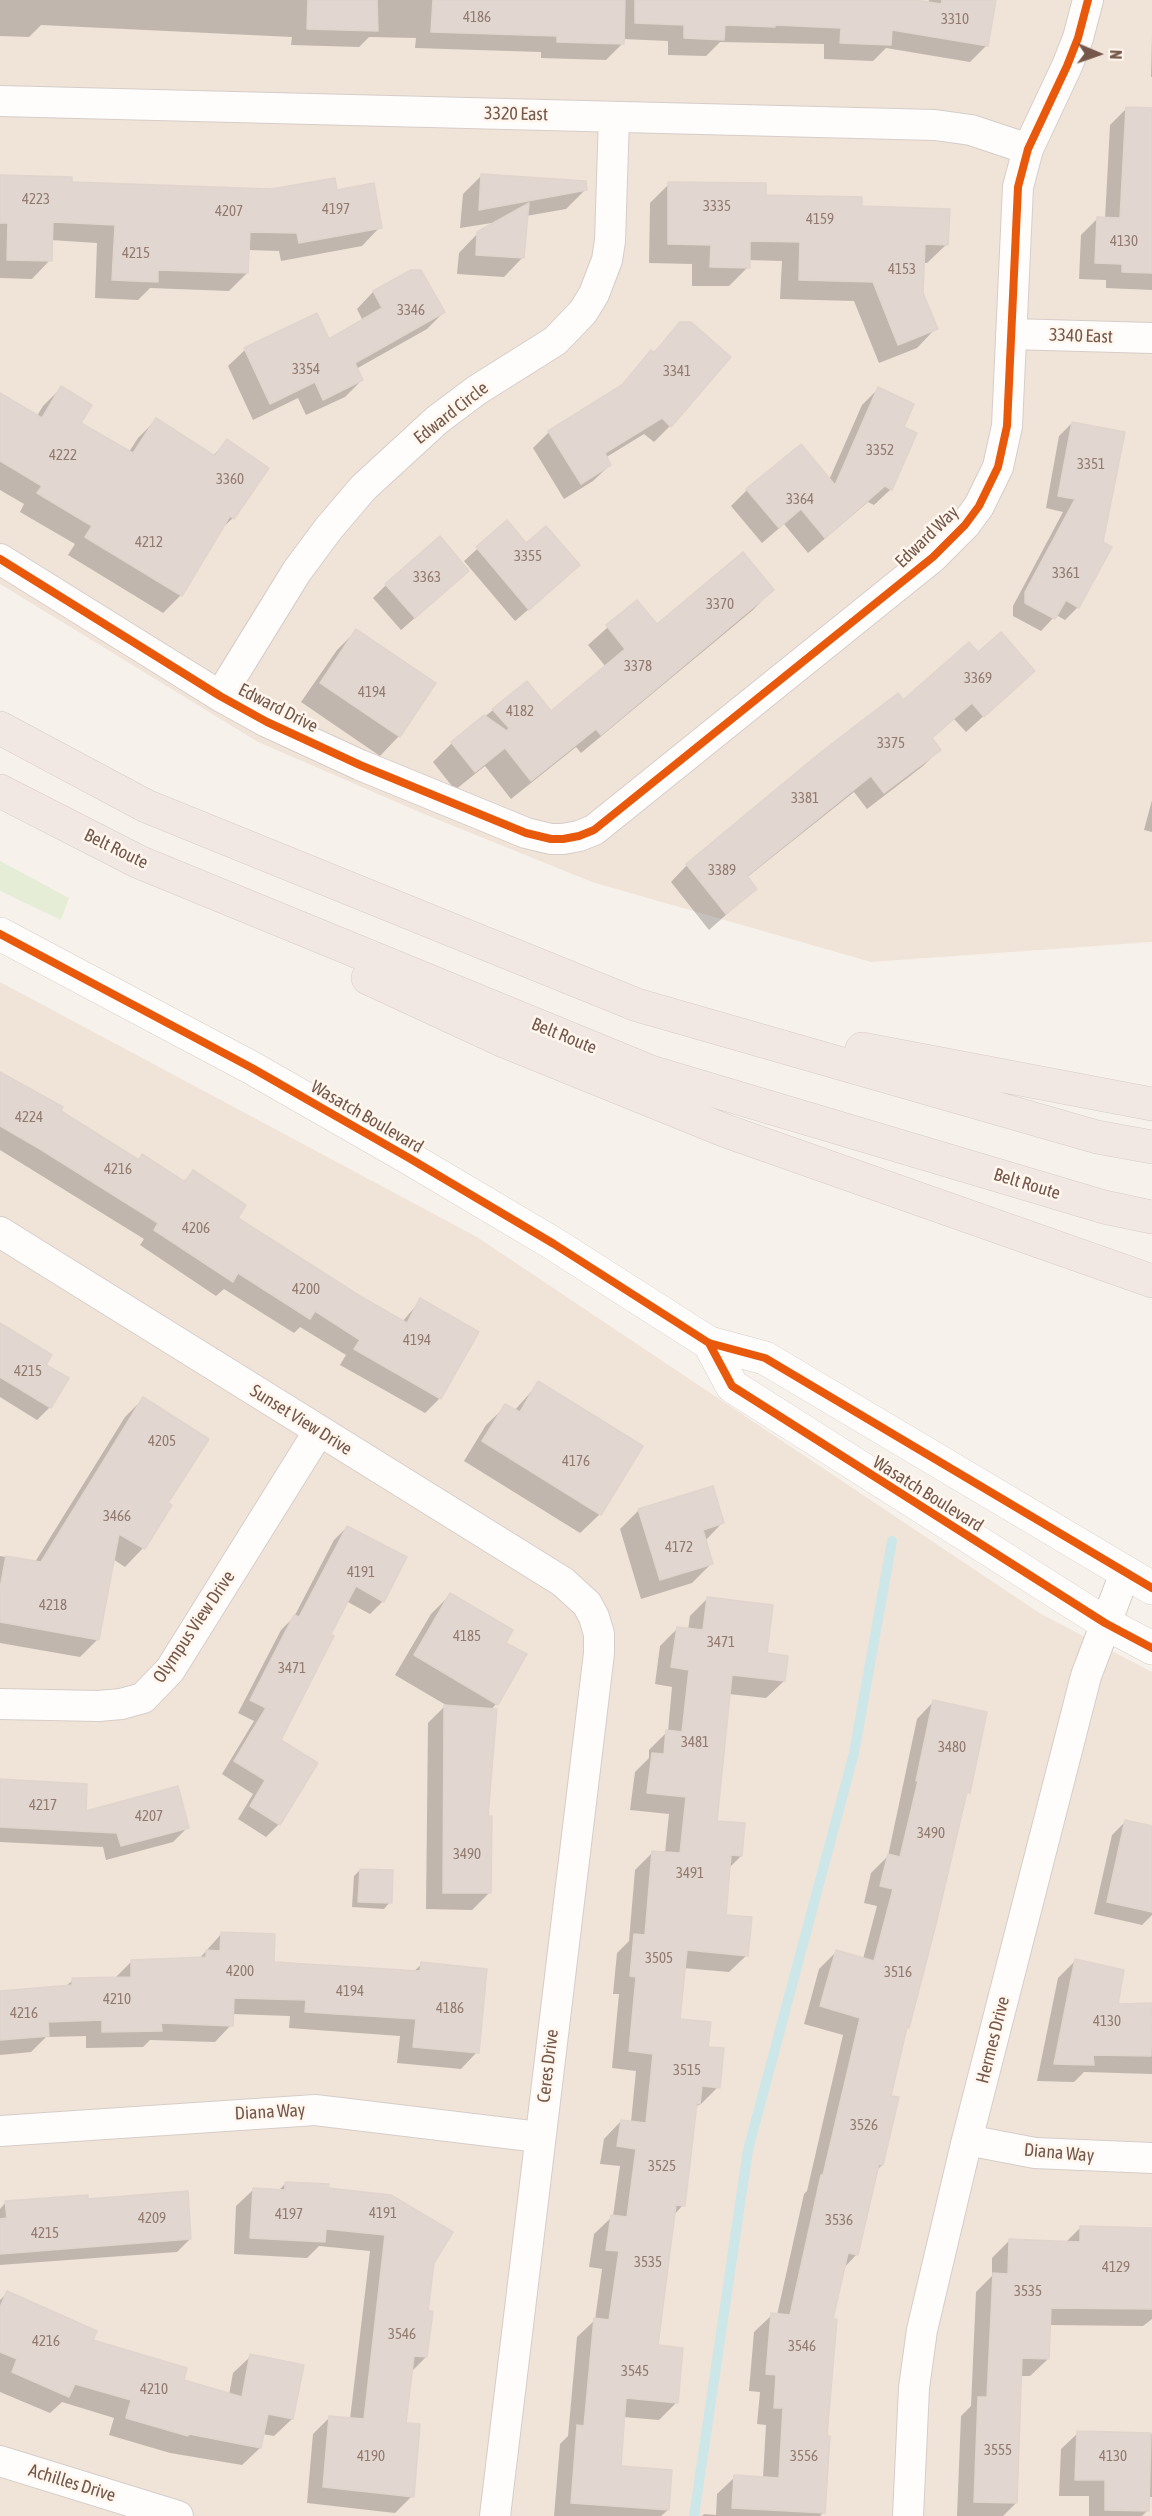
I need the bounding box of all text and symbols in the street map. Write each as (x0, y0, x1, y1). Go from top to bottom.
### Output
house number: 4186 (463, 8, 491, 26)
house number: 3310 (941, 10, 969, 28)
north arrow (1068, 24, 1128, 84)
text: N (1107, 50, 1125, 60)
street label: 3320 East (484, 103, 548, 125)
house number: 4223 (22, 190, 50, 208)
house number: 3335 (703, 197, 731, 215)
house number: 4197 (322, 200, 350, 218)
house number: 4207 (215, 202, 243, 220)
house number: 4159 (806, 210, 834, 228)
house number: 4130 (1110, 232, 1138, 250)
house number: 4215 (122, 244, 150, 262)
house number: 4153 (888, 260, 916, 278)
house number: 3346 (397, 301, 425, 319)
street label: 3340 East (1049, 324, 1113, 348)
house number: 3354 (292, 360, 320, 378)
house number: 3341 (663, 362, 691, 380)
street label: Edward Circle (410, 377, 492, 449)
house number: 3352 (866, 441, 894, 459)
house number: 4222 (49, 446, 77, 464)
house number: 3351 (1077, 455, 1105, 473)
house number: 3360 (216, 470, 244, 488)
house number: 3364 (786, 490, 814, 508)
street label: Edward Way (891, 502, 963, 572)
house number: 4212 (135, 533, 163, 551)
house number: 3355 (514, 547, 542, 565)
house number: 3361 (1052, 564, 1080, 582)
house number: 3363 (413, 568, 441, 586)
house number: 3370 (706, 595, 734, 613)
house number: 3378 (624, 657, 652, 675)
house number: 3369 (964, 669, 992, 687)
street label: Edward Drive (235, 679, 321, 737)
house number: 4194 (358, 683, 386, 701)
house number: 4182 (506, 702, 534, 720)
house number: 3375 (877, 734, 905, 752)
house number: 3381 (791, 789, 819, 807)
street label: Belt Route (81, 824, 151, 874)
house number: 3389 (708, 861, 736, 879)
street label: Belt Route (528, 1013, 600, 1059)
street label: Wasatch Boulevard (307, 1076, 427, 1158)
house number: 4224 (15, 1108, 43, 1126)
house number: 4216 (104, 1160, 132, 1178)
street label: Belt Route (991, 1164, 1063, 1204)
house number: 4206 (182, 1219, 210, 1237)
house number: 4200 (292, 1280, 320, 1298)
house number: 4194 (403, 1331, 431, 1349)
house number: 4215 (14, 1362, 42, 1380)
street label: Sunset View Drive (246, 1380, 356, 1460)
house number: 4205 (148, 1432, 176, 1450)
street label: Wasatch Boulevard (869, 1451, 987, 1537)
house number: 4176 (562, 1452, 590, 1470)
house number: 3466 (103, 1507, 131, 1525)
house number: 4172 (665, 1538, 693, 1556)
house number: 4191 (347, 1563, 375, 1581)
street label: Olympus View Drive (149, 1567, 239, 1687)
house number: 4218 (39, 1596, 67, 1614)
house number: 4185 (453, 1627, 481, 1645)
house number: 3471 (707, 1633, 735, 1651)
house number: 3471 (278, 1659, 306, 1677)
house number: 3481 (681, 1733, 709, 1751)
house number: 3480 (938, 1738, 966, 1756)
house number: 4217 (29, 1796, 57, 1814)
house number: 4207 (135, 1807, 163, 1825)
house number: 3490 (917, 1824, 945, 1842)
house number: 3490 (453, 1845, 481, 1863)
house number: 3491 (676, 1864, 704, 1882)
house number: 3505 (645, 1949, 673, 1967)
house number: 4200 (226, 1962, 254, 1980)
house number: 3516 (884, 1963, 912, 1981)
house number: 4194 (336, 1982, 364, 2000)
house number: 4210 (103, 1990, 131, 2008)
street label: Hermes Drive (972, 1994, 1014, 2086)
house number: 4186 (436, 1999, 464, 2017)
house number: 4216 (10, 2004, 38, 2022)
house number: 4130 (1093, 2012, 1121, 2030)
street label: Ceres Drive (533, 2028, 563, 2104)
house number: 3515 (673, 2061, 701, 2079)
street label: Diana Way (234, 2099, 306, 2125)
house number: 3526 (850, 2116, 878, 2134)
street label: Diana Way (1023, 2139, 1095, 2167)
house number: 3525 (648, 2157, 676, 2175)
house number: 4191 (369, 2204, 397, 2222)
house number: 4197 (275, 2205, 303, 2223)
house number: 4209 (138, 2209, 166, 2227)
house number: 3536 (825, 2211, 853, 2229)
house number: 4215 (31, 2224, 59, 2242)
house number: 3535 (634, 2253, 662, 2271)
house number: 4129 (1102, 2258, 1130, 2276)
house number: 3535 (1014, 2282, 1042, 2300)
house number: 3546 (388, 2325, 416, 2343)
house number: 4216 (32, 2332, 60, 2350)
house number: 3546 (788, 2337, 816, 2355)
house number: 3545 (621, 2362, 649, 2380)
house number: 4210 (140, 2380, 168, 2398)
house number: 3555 (984, 2441, 1012, 2459)
house number: 4190 (357, 2447, 385, 2465)
house number: 3556 (790, 2447, 818, 2465)
house number: 4130 (1099, 2447, 1127, 2465)
street label: Achilles Drive (26, 2460, 118, 2506)

